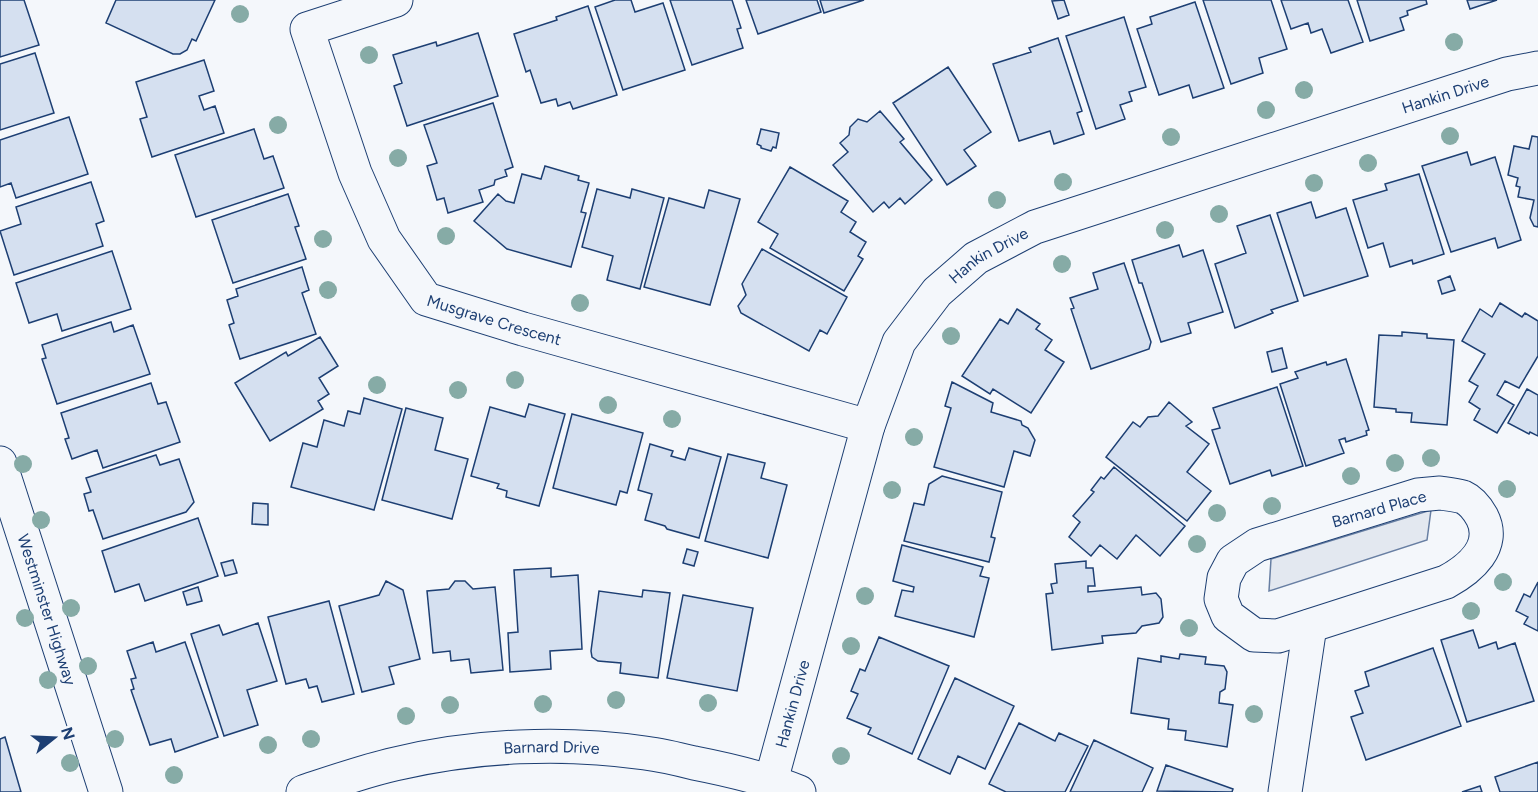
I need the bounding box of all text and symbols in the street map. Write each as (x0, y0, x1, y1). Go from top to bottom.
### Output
street label: Hankin Drive (1399, 71, 1491, 117)
street label: Hankin Drive (945, 223, 1031, 287)
street label: Musgrave Crescent (425, 290, 563, 349)
street label: Barnard Place (1330, 486, 1429, 532)
street label: Westminster Highway (14, 532, 81, 688)
street label: Hankin Drive (771, 657, 813, 750)
north arrow (24, 708, 84, 768)
text: N (57, 725, 79, 742)
street label: Barnard Drive (503, 737, 600, 758)

